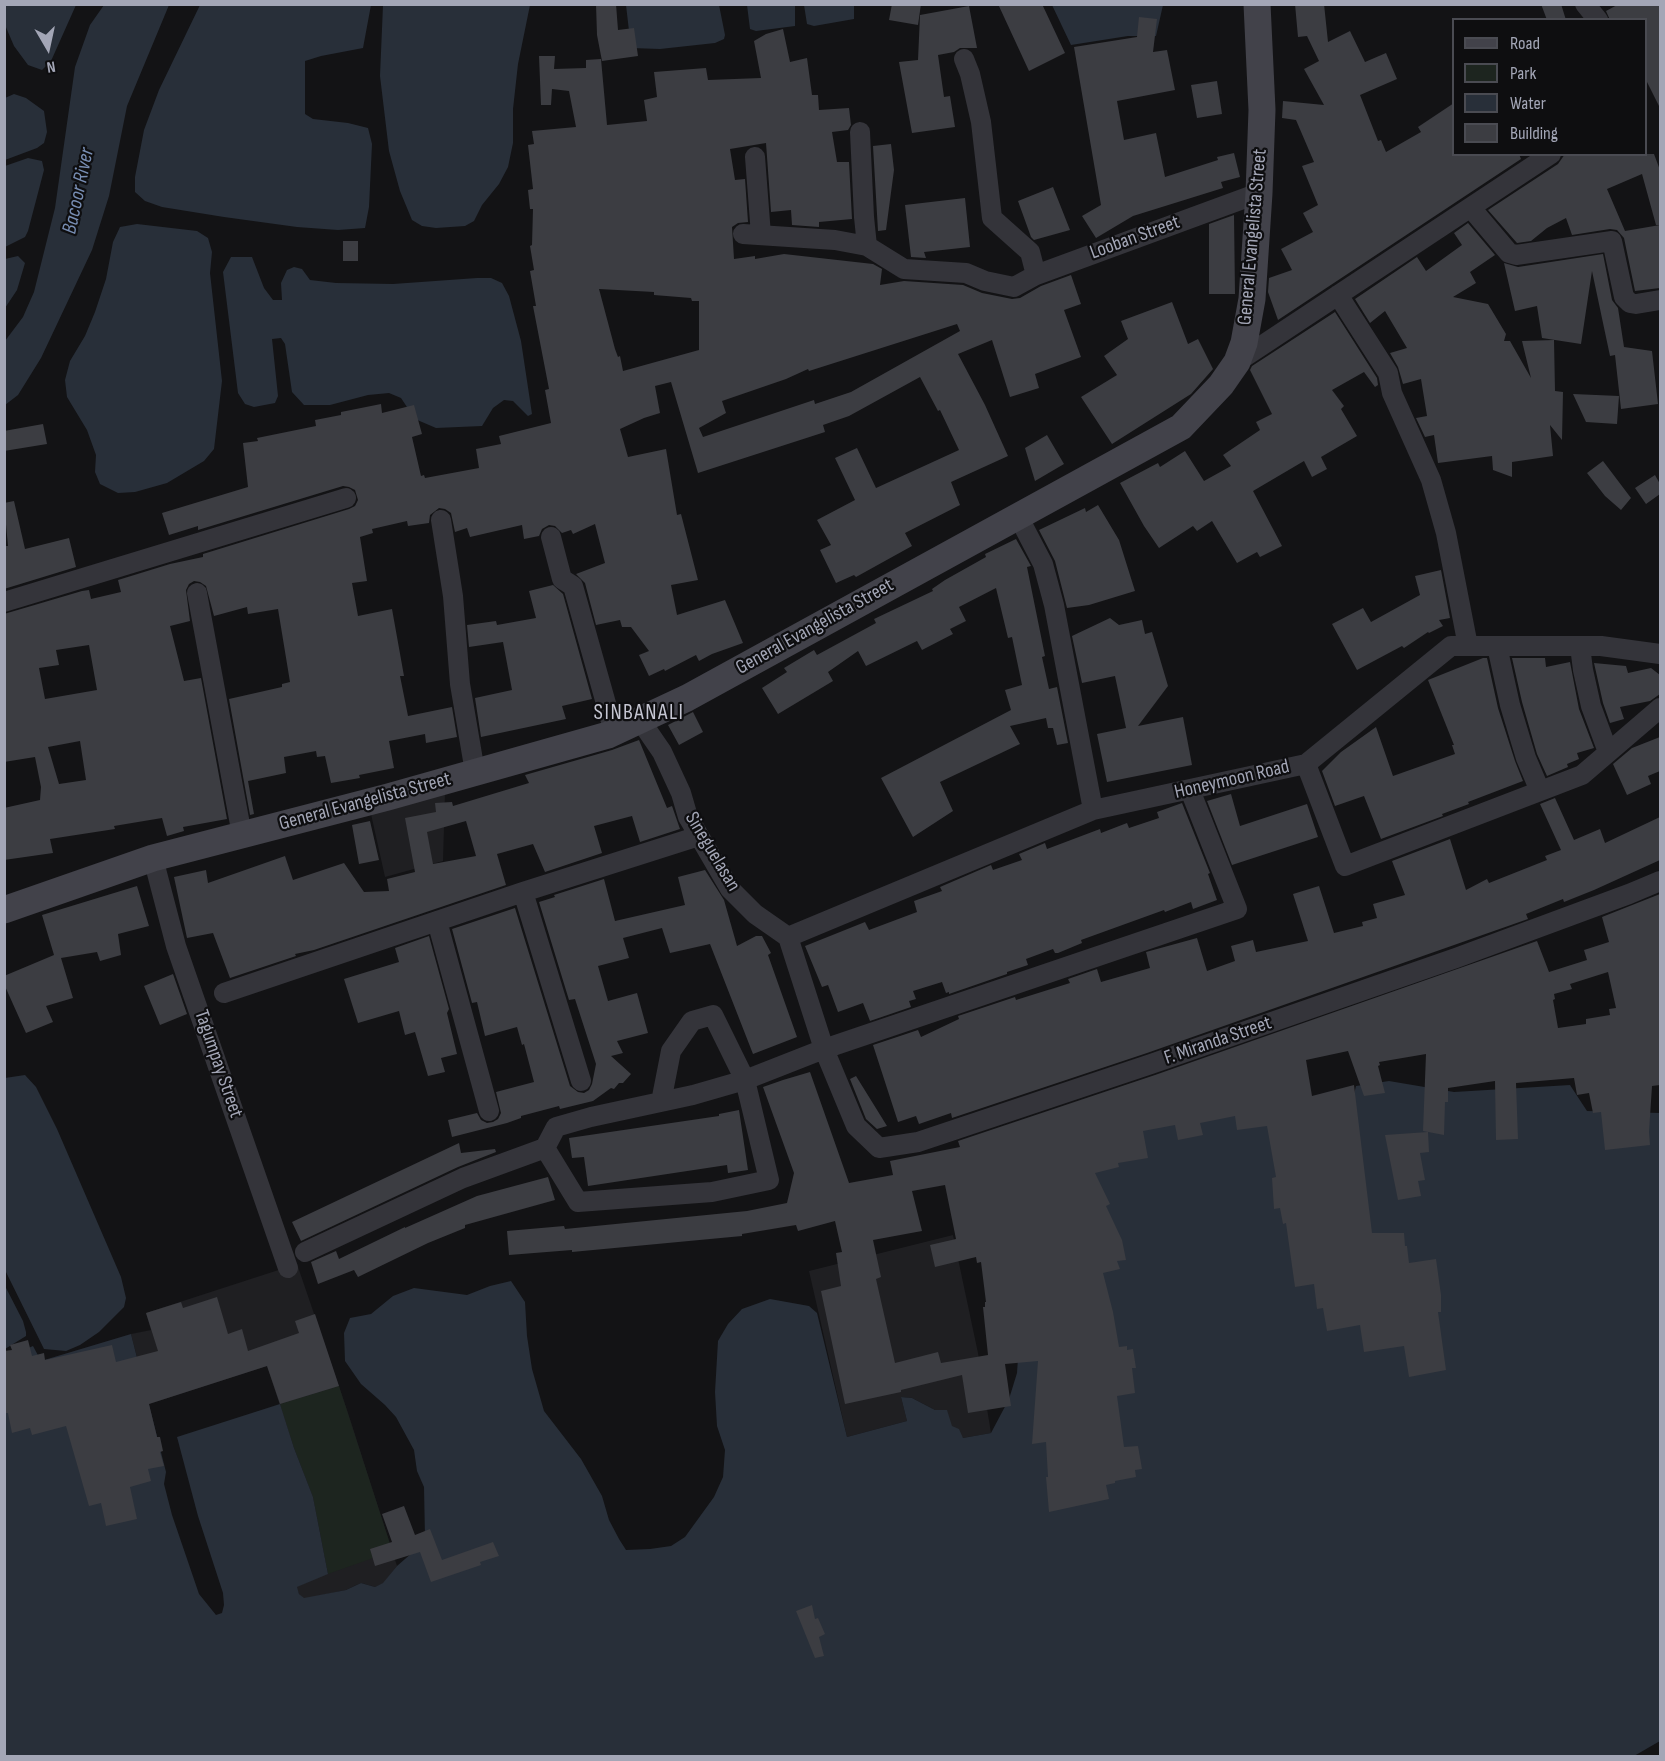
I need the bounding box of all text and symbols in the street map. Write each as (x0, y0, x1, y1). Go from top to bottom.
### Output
north arrow (18, 18, 78, 78)
legend (1452, 18, 1647, 156)
text: Road (1510, 33, 1540, 54)
text: N (45, 56, 57, 76)
text: Park (1510, 63, 1536, 84)
text: Water (1510, 93, 1546, 114)
text: Building (1510, 123, 1558, 144)
water label: Bacoor River (58, 146, 100, 236)
street label: General Evangelista Street (1233, 148, 1273, 326)
street label: Looban Street (1087, 211, 1183, 265)
street label: General Evangelista Street (732, 574, 898, 680)
district label: SINBANALI (594, 700, 684, 726)
street label: Honeymoon Road (1172, 755, 1292, 805)
street label: General Evangelista Street (277, 768, 453, 836)
street label: Sineguelasan (679, 808, 745, 896)
street label: Tagumpay Street (188, 1007, 248, 1121)
street label: F. Miranda Street (1161, 1011, 1275, 1071)

